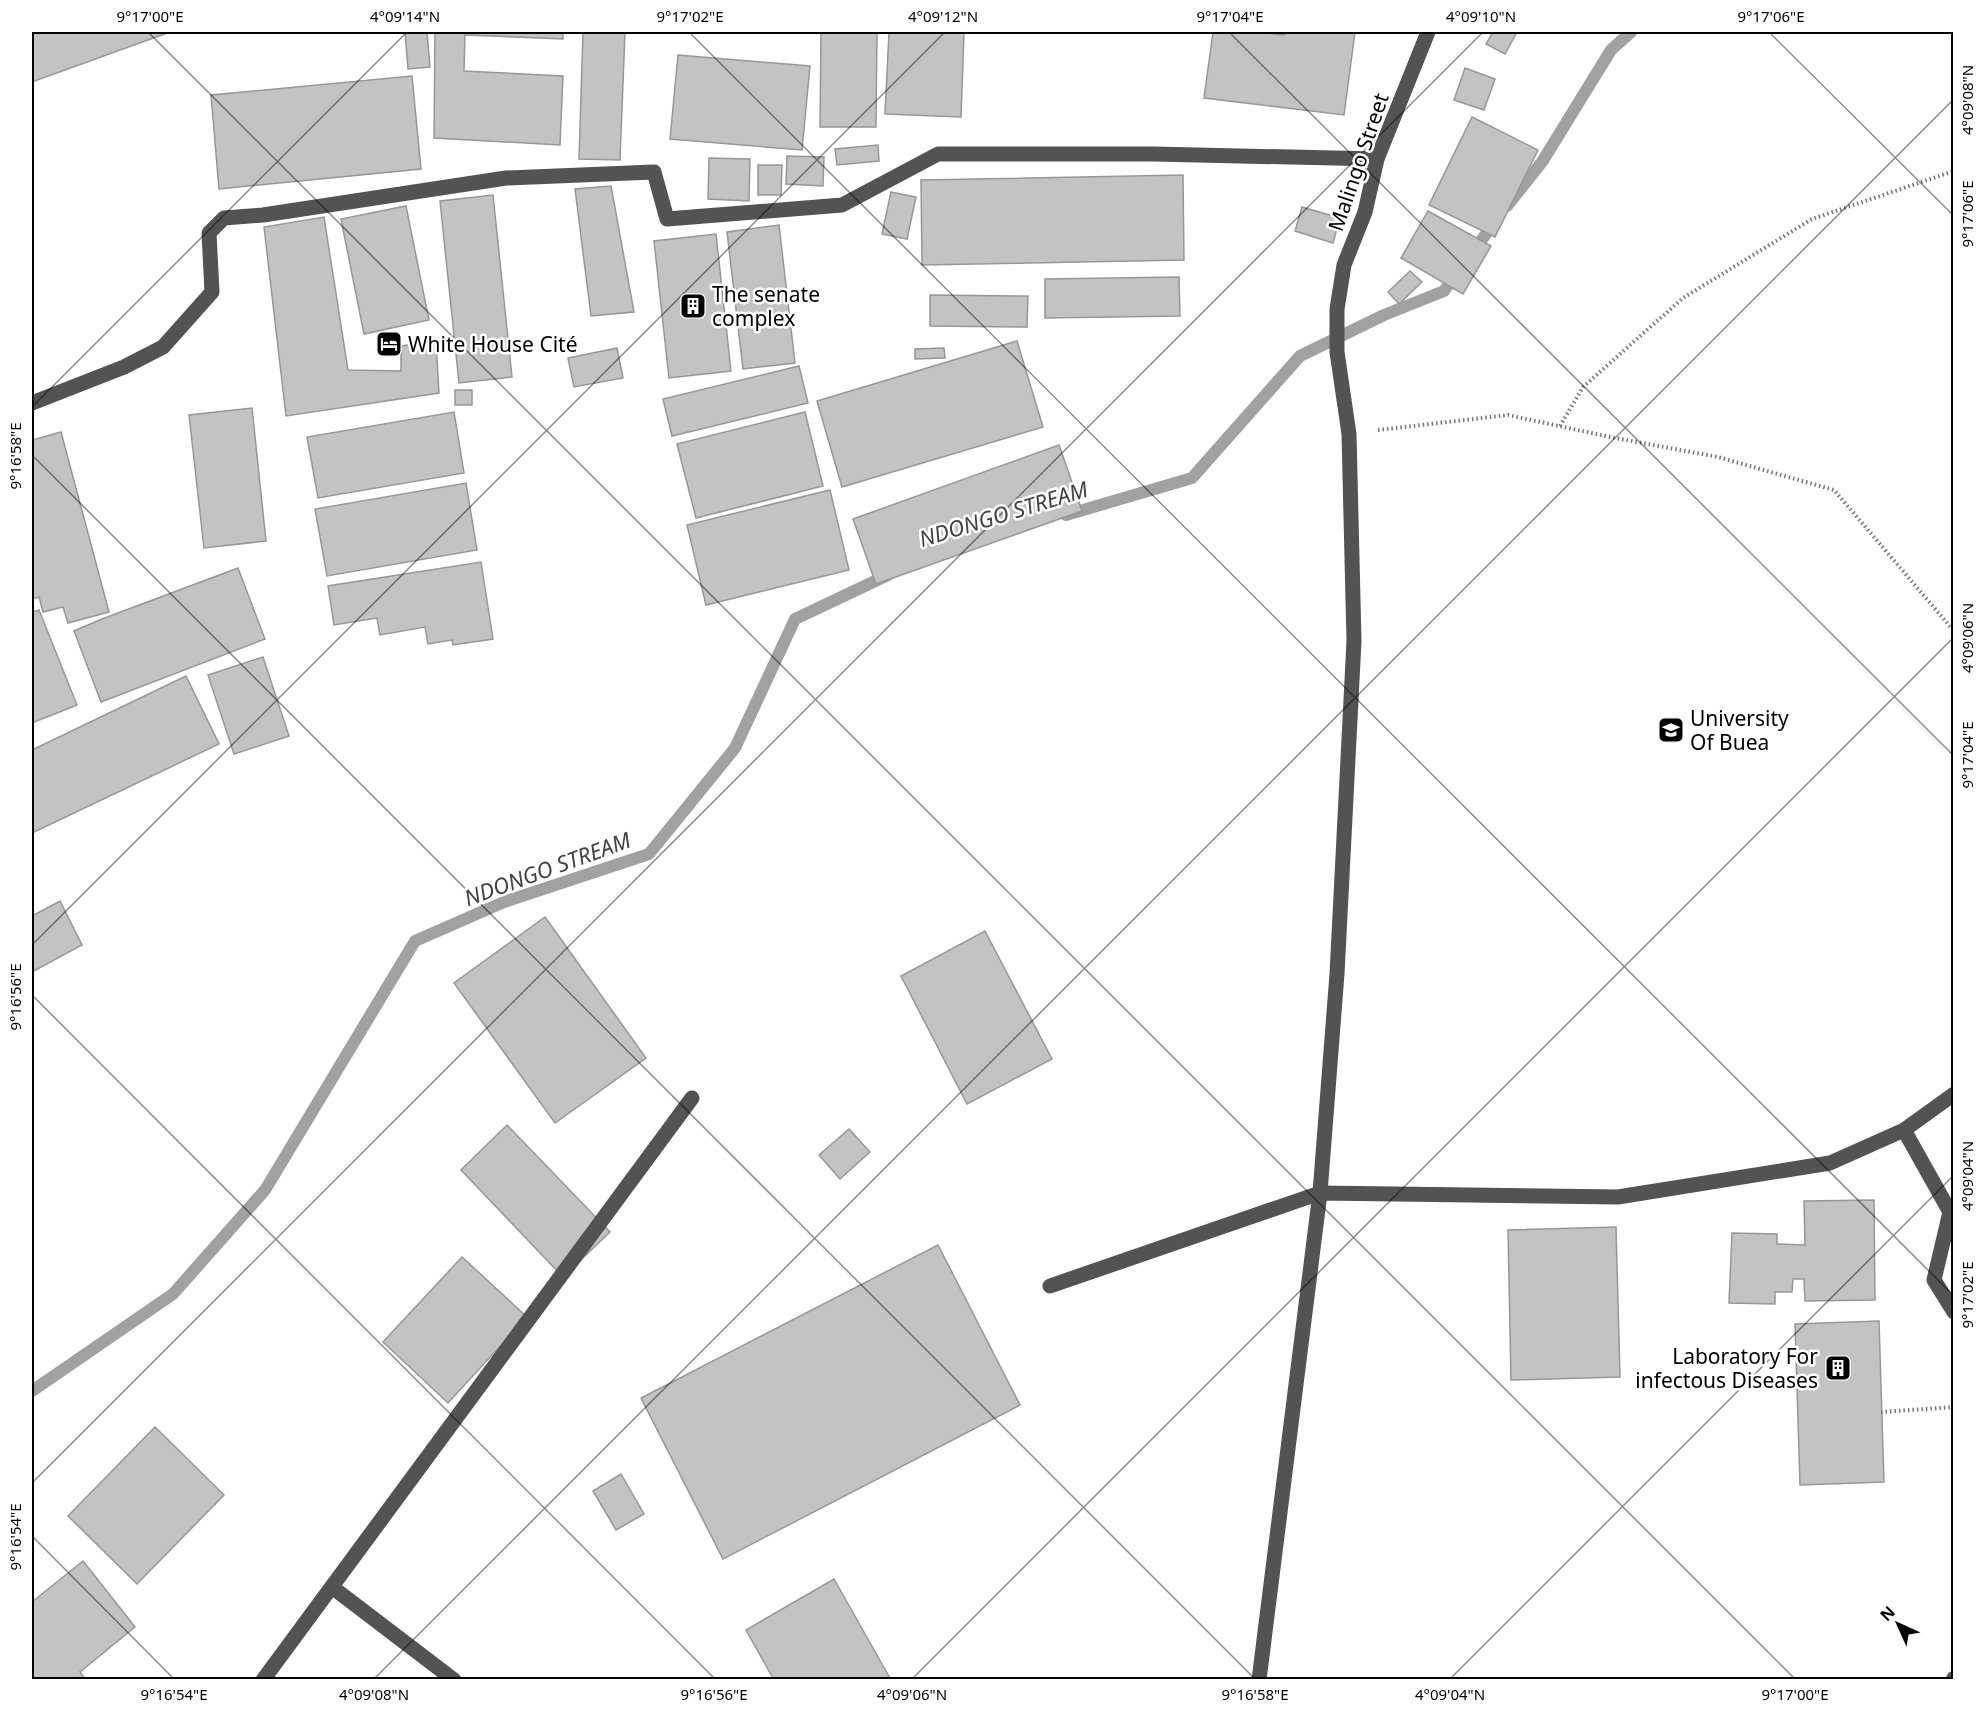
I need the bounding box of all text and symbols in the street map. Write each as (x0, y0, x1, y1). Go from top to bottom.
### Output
text: 9°17'00"E (116, 6, 184, 26)
text: 4°09'14"N (370, 6, 440, 26)
text: 9°17'02"E (656, 6, 724, 26)
text: 4°09'12"N (908, 6, 978, 26)
text: 9°17'04"E (1196, 6, 1264, 26)
text: 4°09'10"N (1446, 6, 1516, 26)
text: 9°17'06"E (1737, 6, 1805, 26)
text: 4°09'08"N (1957, 65, 1977, 135)
street label: Malingo Street (1321, 89, 1395, 235)
text: 9°17'06"E (1957, 180, 1977, 248)
place label: The senate complex (712, 280, 820, 332)
building icon: The senate complex (678, 291, 708, 321)
hotel icon: White House Cité (374, 329, 404, 359)
place label: White House Cité (408, 330, 578, 358)
text: 9°16'58"E (5, 422, 25, 490)
water label: NDONGO STREAM (915, 473, 1092, 553)
text: 4°09'06"N (1957, 603, 1977, 673)
place label: University Of Buea (1690, 704, 1789, 756)
school or university icon: University Of Buea (1656, 715, 1686, 745)
text: 9°17'04"E (1957, 721, 1977, 789)
water label: NDONGO STREAM (460, 824, 635, 912)
text: 9°16'56"E (5, 963, 25, 1031)
text: 4°09'04"N (1957, 1141, 1977, 1211)
text: 9°17'02"E (1957, 1261, 1977, 1329)
place label: Laboratory For infectous Diseases (1635, 1342, 1818, 1394)
building icon: Laboratory For infectous Diseases (1823, 1353, 1853, 1383)
text: 9°16'54"E (5, 1503, 25, 1571)
north arrow (1868, 1594, 1928, 1654)
text: N (1875, 1601, 1900, 1626)
text: 9°16'54"E (140, 1684, 208, 1704)
text: 4°09'08"N (339, 1684, 409, 1704)
text: 9°16'56"E (680, 1684, 748, 1704)
text: 4°09'06"N (877, 1684, 947, 1704)
text: 9°16'58"E (1221, 1684, 1289, 1704)
text: 4°09'04"N (1415, 1684, 1485, 1704)
text: 9°17'00"E (1761, 1684, 1829, 1704)

